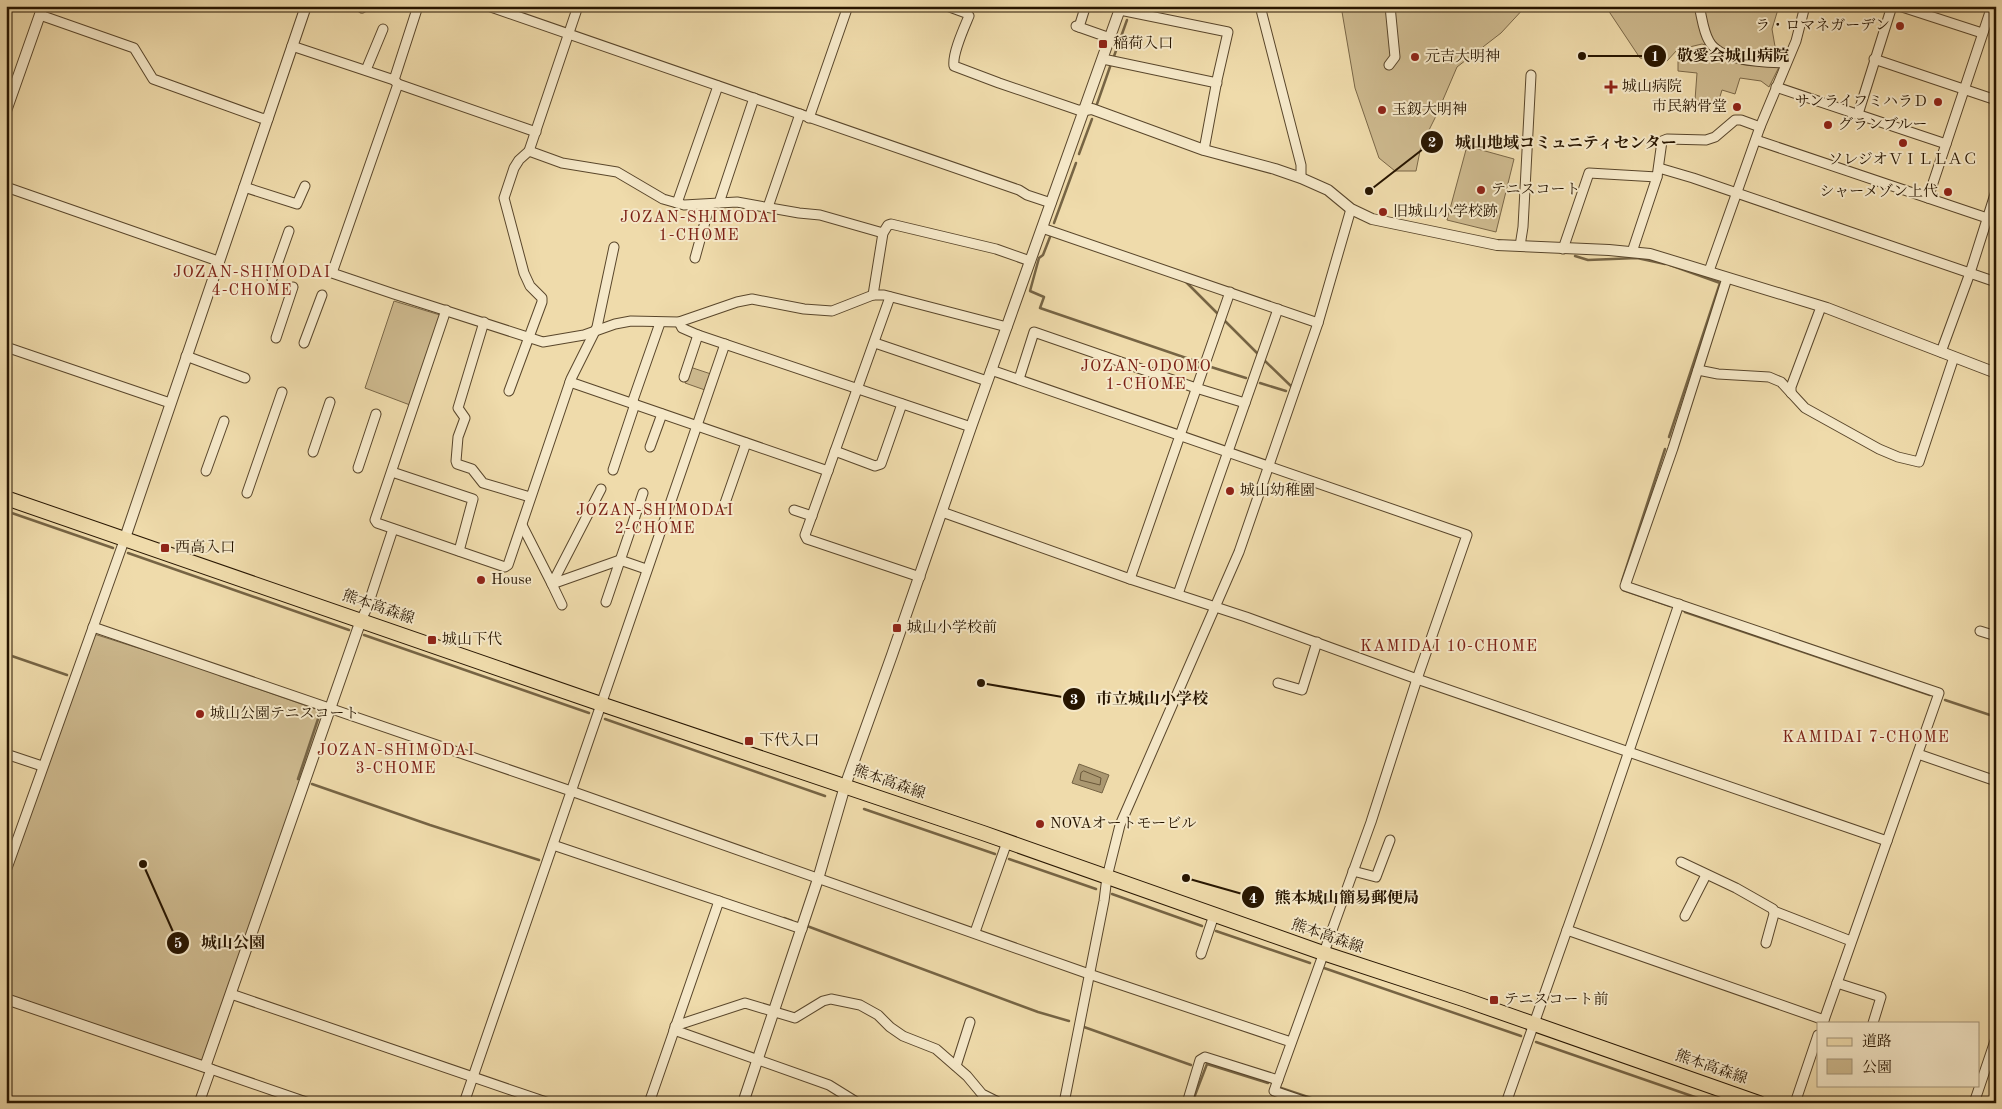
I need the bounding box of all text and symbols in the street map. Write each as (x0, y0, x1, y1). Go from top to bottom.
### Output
place label: ラ・ロマネガーデン (1755, 17, 1890, 34)
marker: ラ・ロマネガーデン (1894, 20, 1906, 32)
place label: 稲荷入口 (1113, 35, 1173, 52)
marker: 稲荷入口 (1097, 38, 1109, 50)
callout: 敬愛会城山病院 (1642, 40, 1799, 71)
text: 敬愛会城山病院 (1677, 47, 1789, 65)
place label: 元吉大明神 (1425, 48, 1500, 65)
text: 1 (1651, 50, 1659, 65)
marker: 元吉大明神 (1409, 51, 1421, 63)
place label: 城山病院 (1622, 78, 1682, 95)
marker: 城山病院 (1604, 80, 1618, 94)
place label: サンライフミハラＤ (1795, 94, 1928, 110)
marker: サンライフミハラＤ (1932, 96, 1944, 108)
place label: 市民納骨堂 (1652, 98, 1727, 115)
place label: 玉釼大明神 (1392, 101, 1467, 118)
marker: 市民納骨堂 (1731, 101, 1743, 113)
marker: 玉釼大明神 (1376, 104, 1388, 116)
place label: グランブルー (1838, 116, 1927, 133)
marker: グランブルー (1822, 119, 1834, 131)
callout: 城山地域コミュニティセンター (1419, 127, 1688, 158)
text: 城山地域コミュニティセンター (1455, 134, 1677, 152)
text: 2 (1428, 136, 1436, 151)
marker: ソレジオＶＩＬＬＡＣ (1897, 137, 1909, 149)
place label: ソレジオＶＩＬＬＡＣ (1828, 152, 1978, 168)
place label: テニスコート (1491, 182, 1580, 198)
place label: シャーメゾン上代 (1819, 183, 1938, 200)
marker: テニスコート (1475, 184, 1487, 196)
marker: シャーメゾン上代 (1942, 186, 1954, 198)
place label: 旧城山小学校跡 (1393, 203, 1498, 220)
marker: 旧城山小学校跡 (1377, 206, 1389, 218)
district label: JOZAN-SHIMODAI 1-CHOME (620, 210, 778, 244)
district label: JOZAN-SHIMODAI 4-CHOME (173, 265, 331, 299)
district label: JOZAN-ODOMO 1-CHOME (1080, 359, 1212, 393)
place label: 城山幼稚園 (1240, 482, 1315, 499)
marker: 城山幼稚園 (1224, 485, 1236, 497)
district label: JOZAN-SHIMODAI 2-CHOME (576, 503, 734, 537)
place label: 西高入口 (175, 539, 235, 556)
marker: 西高入口 (159, 542, 171, 554)
place label: House (491, 573, 532, 588)
marker: House (475, 574, 487, 586)
street label: 熊本高森線 (340, 587, 417, 627)
place label: 城山小学校前 (907, 619, 997, 636)
marker: 城山小学校前 (891, 622, 903, 634)
place label: 城山下代 (442, 631, 502, 648)
marker: 城山下代 (426, 634, 438, 646)
district label: KAMIDAI 10-CHOME (1360, 639, 1538, 655)
callout: 市立城山小学校 (1061, 683, 1218, 714)
text: 市立城山小学校 (1096, 690, 1209, 708)
text: 3 (1070, 693, 1078, 708)
place label: 城山公園テニスコート (210, 705, 359, 722)
marker: 城山公園テニスコート (194, 708, 206, 720)
district label: KAMIDAI 7-CHOME (1782, 730, 1950, 746)
place label: 下代入口 (759, 732, 819, 749)
marker: 下代入口 (743, 735, 755, 747)
district label: JOZAN-SHIMODAI 3-CHOME (317, 743, 475, 777)
street label: 熊本高森線 (851, 762, 928, 802)
place label: NOVAオートモービル (1050, 816, 1196, 832)
marker: NOVAオートモービル (1034, 818, 1046, 830)
callout: 熊本城山簡易郵便局 (1240, 882, 1429, 913)
text: 熊本城山簡易郵便局 (1275, 889, 1419, 907)
text: 4 (1249, 892, 1257, 907)
street label: 熊本高森線 (1289, 916, 1366, 956)
callout: 城山公園 (166, 927, 275, 958)
text: 城山公園 (201, 934, 265, 952)
text: 5 (174, 937, 182, 952)
place label: テニスコート前 (1504, 991, 1608, 1008)
marker: テニスコート前 (1488, 994, 1500, 1006)
legend (1817, 1022, 1980, 1086)
text: 道路 (1862, 1033, 1892, 1050)
street label: 熊本高森線 (1673, 1047, 1750, 1087)
text: 公園 (1862, 1059, 1892, 1076)

